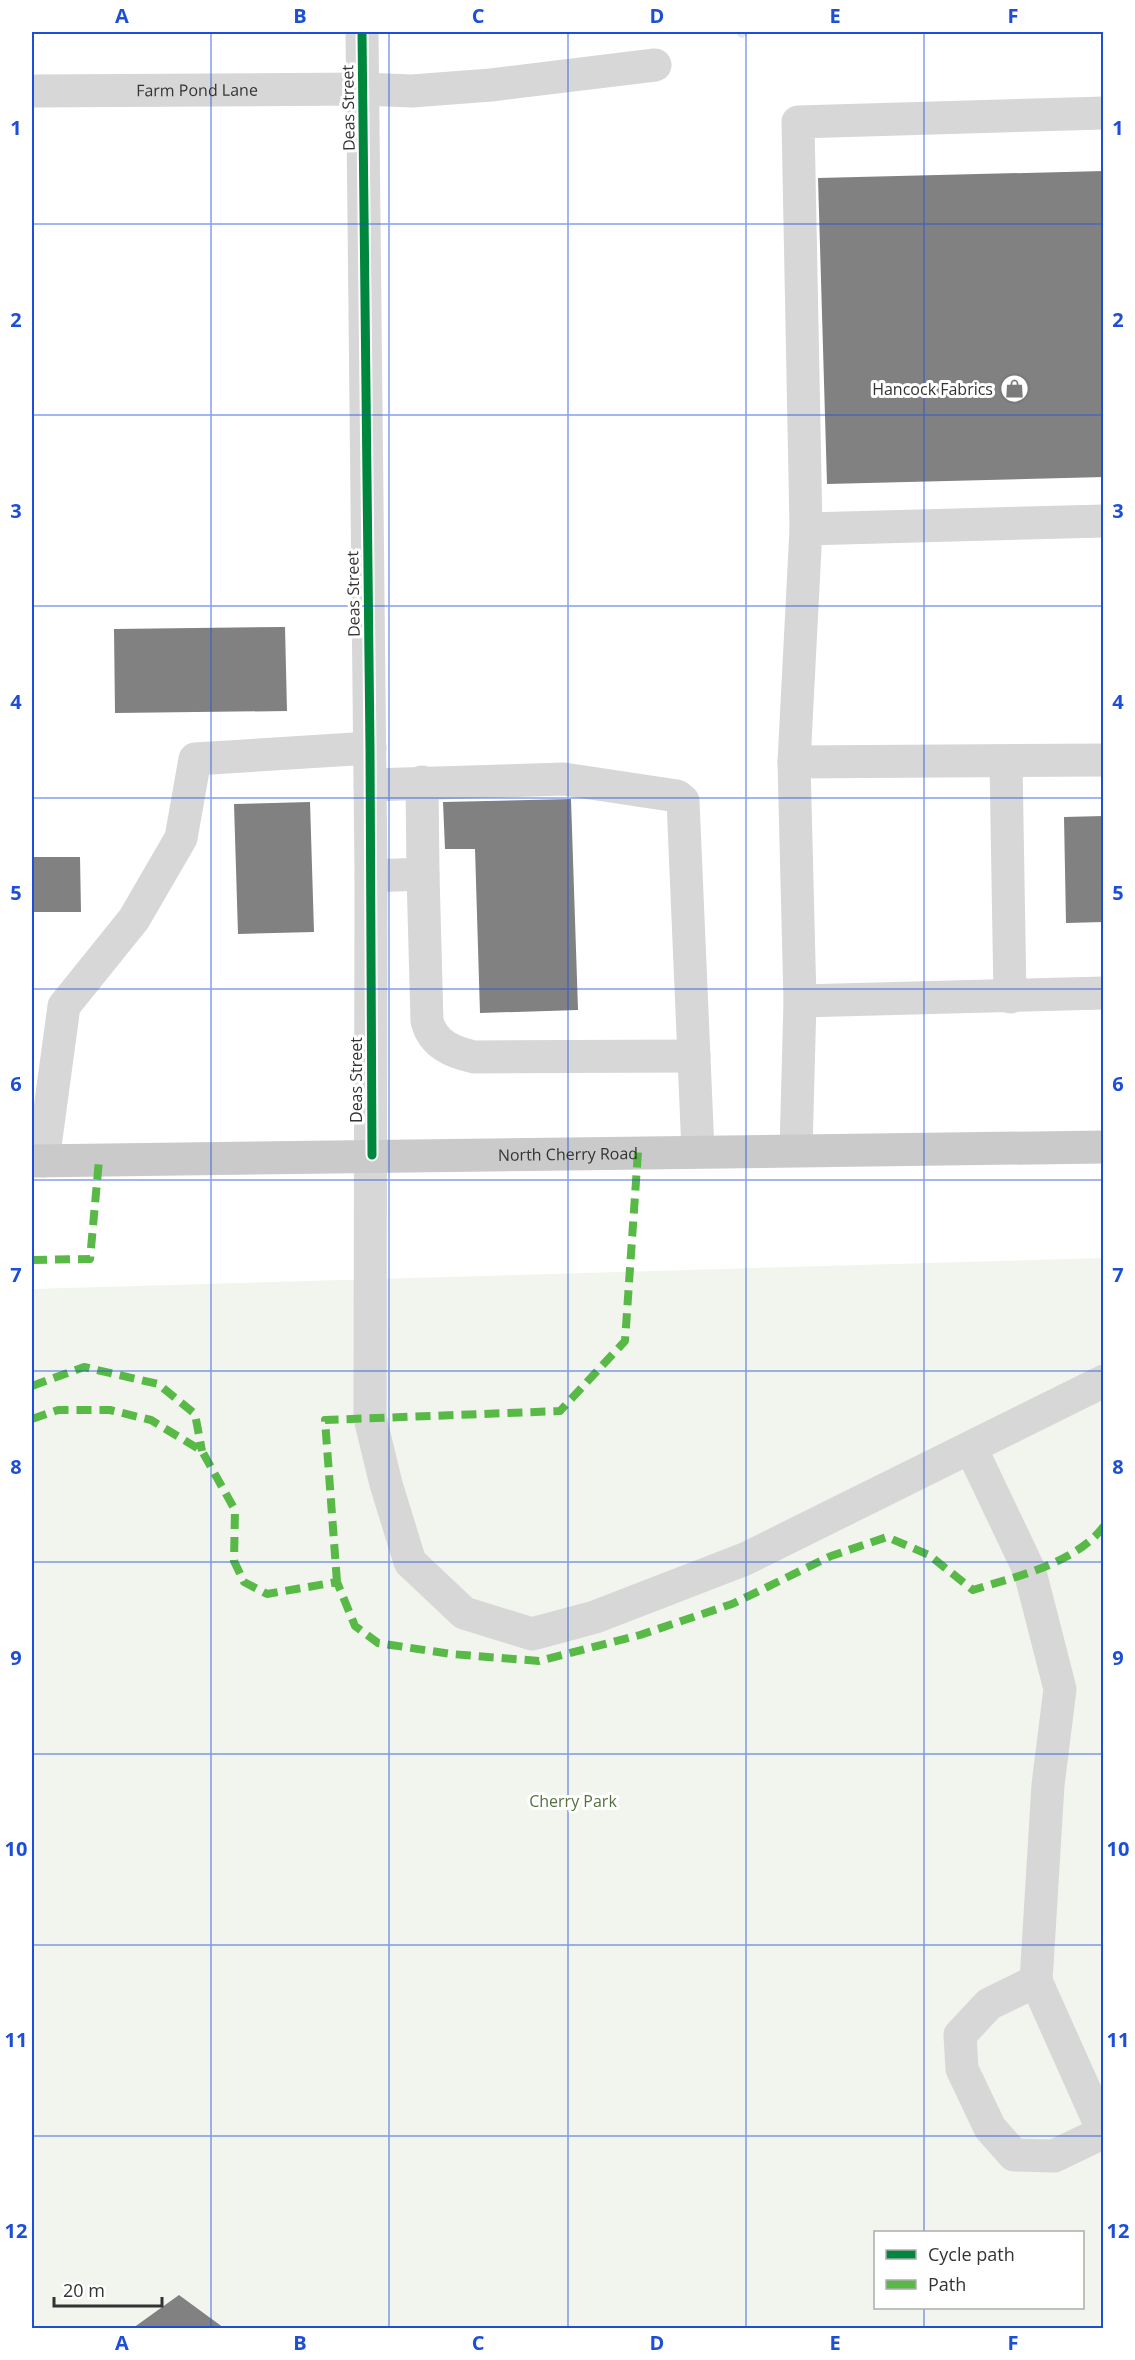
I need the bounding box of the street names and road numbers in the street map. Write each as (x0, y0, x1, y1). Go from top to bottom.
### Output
street label: Deas Street (336, 65, 360, 151)
street label: Farm Pond Lane (136, 79, 258, 101)
street label: Deas Street (341, 551, 365, 637)
street label: Deas Street (345, 1037, 367, 1123)
street label: North Cherry Road (498, 1142, 638, 1166)

